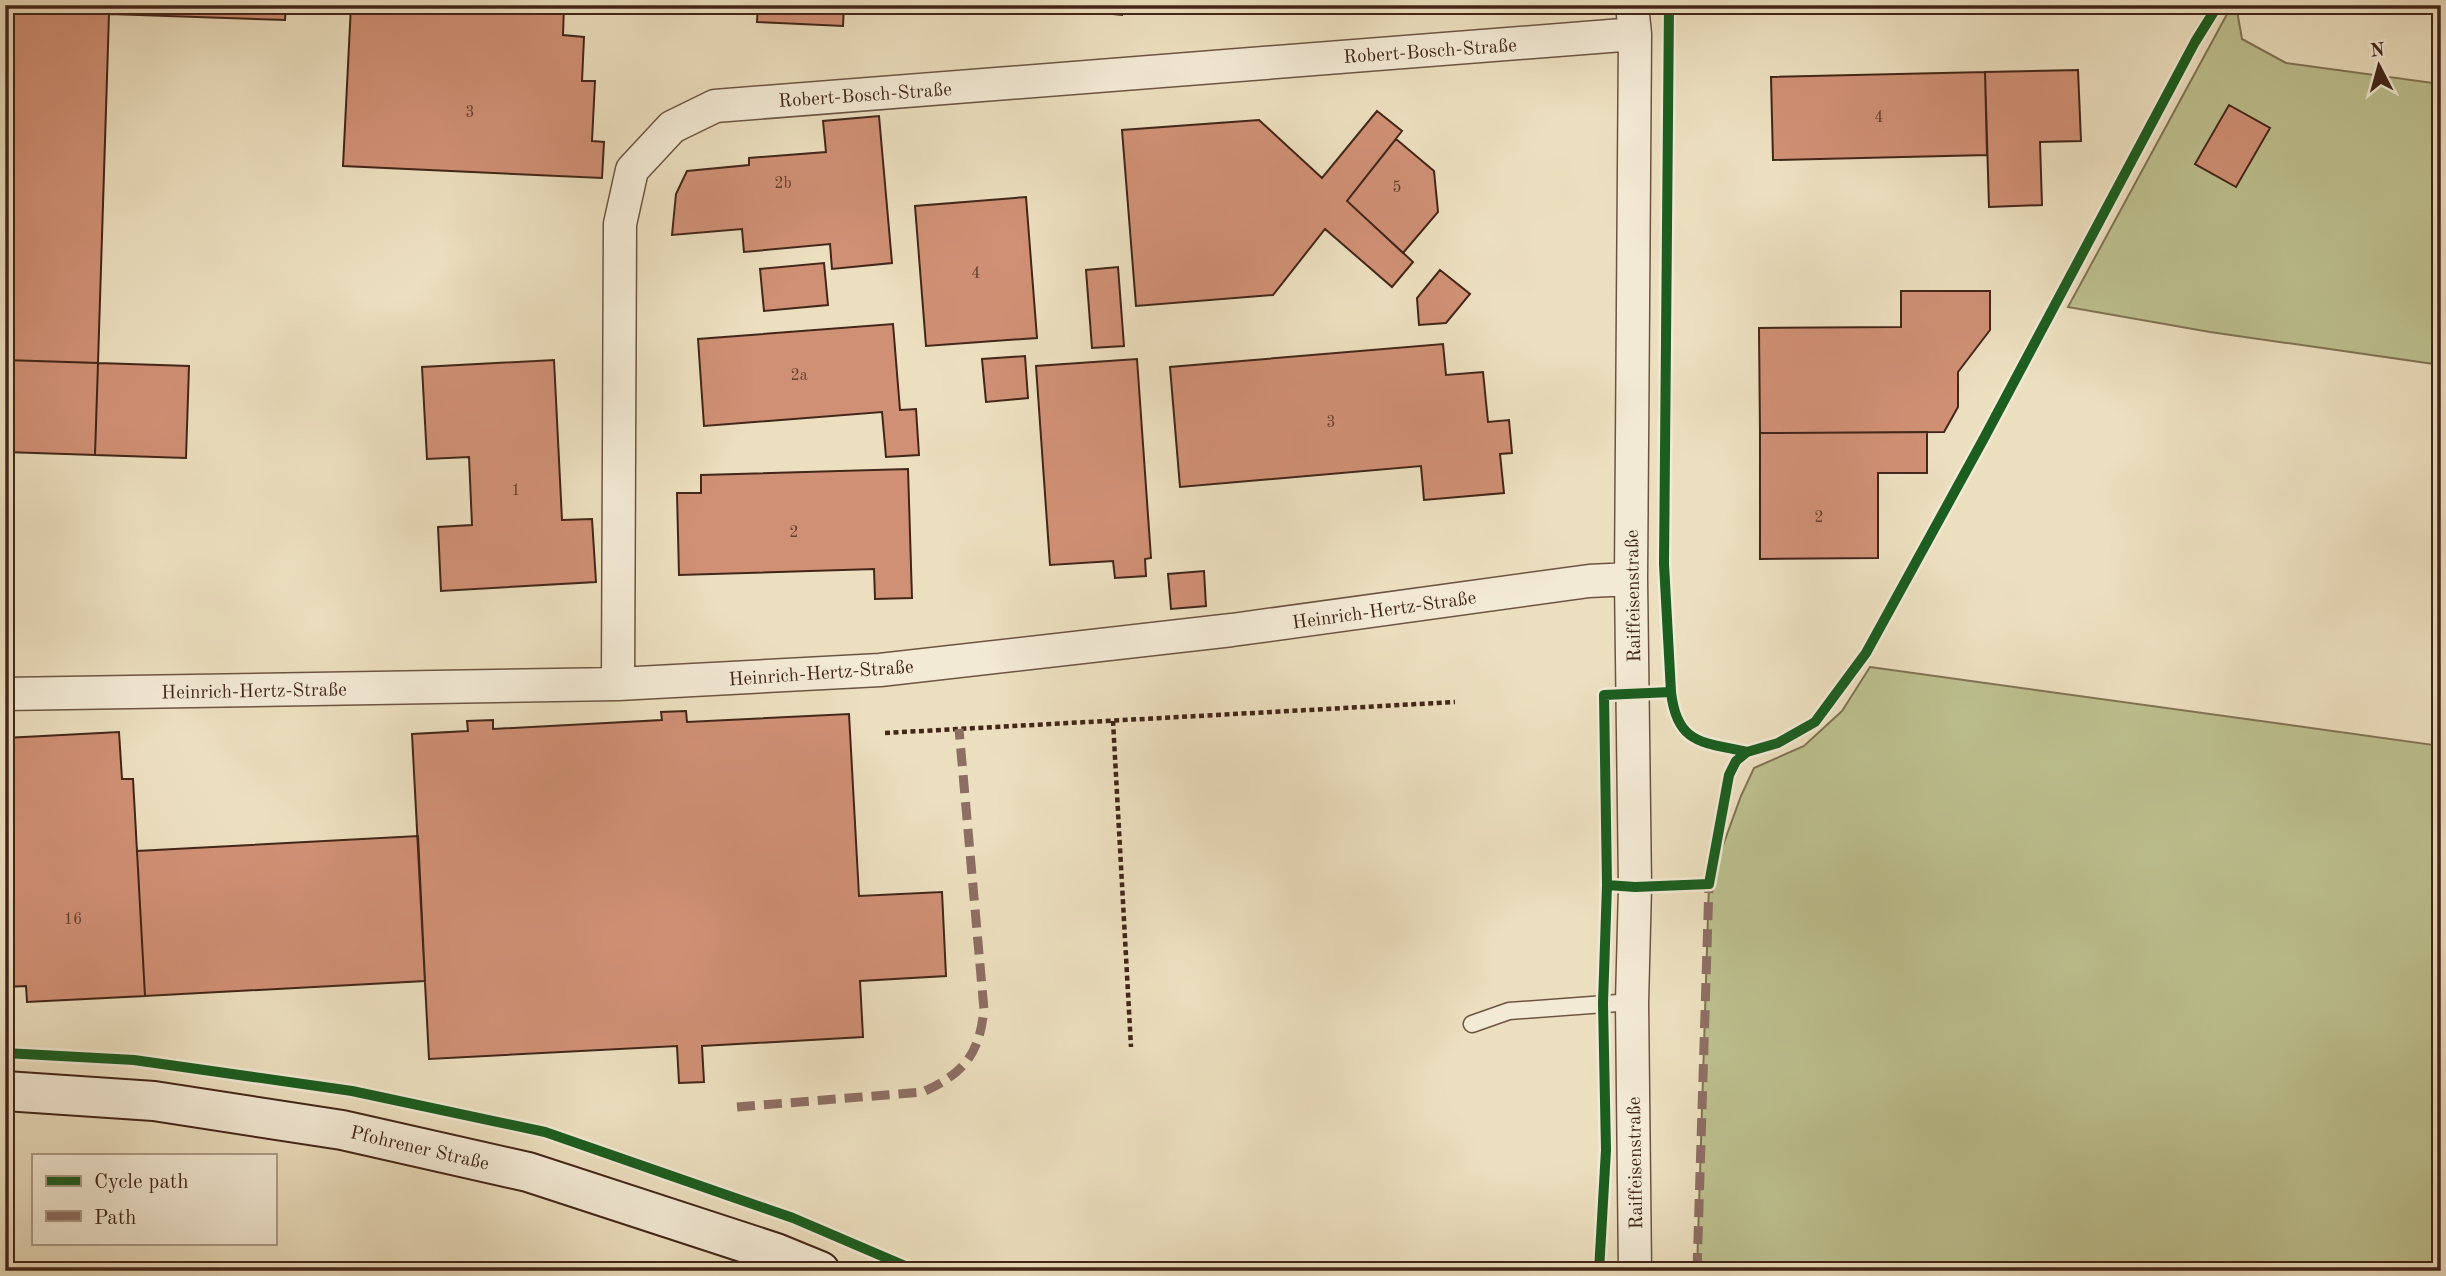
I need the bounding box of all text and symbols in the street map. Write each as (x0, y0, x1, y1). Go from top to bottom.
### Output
north arrow (2344, 32, 2414, 102)
street label: Robert-Bosch-Straße (1343, 37, 1518, 68)
text: N (2369, 41, 2386, 62)
street label: Robert-Bosch-Straße (778, 81, 953, 112)
house number: 3 (465, 105, 475, 121)
house number: 4 (1874, 110, 1884, 126)
house number: 2b (774, 176, 792, 192)
house number: 5 (1392, 180, 1402, 196)
house number: 4 (971, 266, 981, 282)
house number: 2a (790, 368, 808, 384)
house number: 3 (1326, 415, 1336, 431)
house number: 1 (511, 483, 521, 499)
house number: 2 (1814, 510, 1824, 526)
house number: 2 (789, 525, 799, 541)
street label: Raiffeisenstraße (1624, 530, 1645, 662)
street label: Heinrich-Hertz-Straße (1291, 589, 1478, 634)
street label: Heinrich-Hertz-Straße (728, 659, 914, 690)
street label: Heinrich-Hertz-Straße (161, 681, 347, 704)
house number: 16 (64, 912, 82, 928)
street label: Raiffeisenstraße (1626, 1097, 1647, 1229)
street label: Pfohrener Straße (348, 1124, 491, 1175)
legend (32, 1154, 276, 1244)
text: Cycle path (94, 1172, 189, 1193)
text: Path (94, 1208, 137, 1229)

